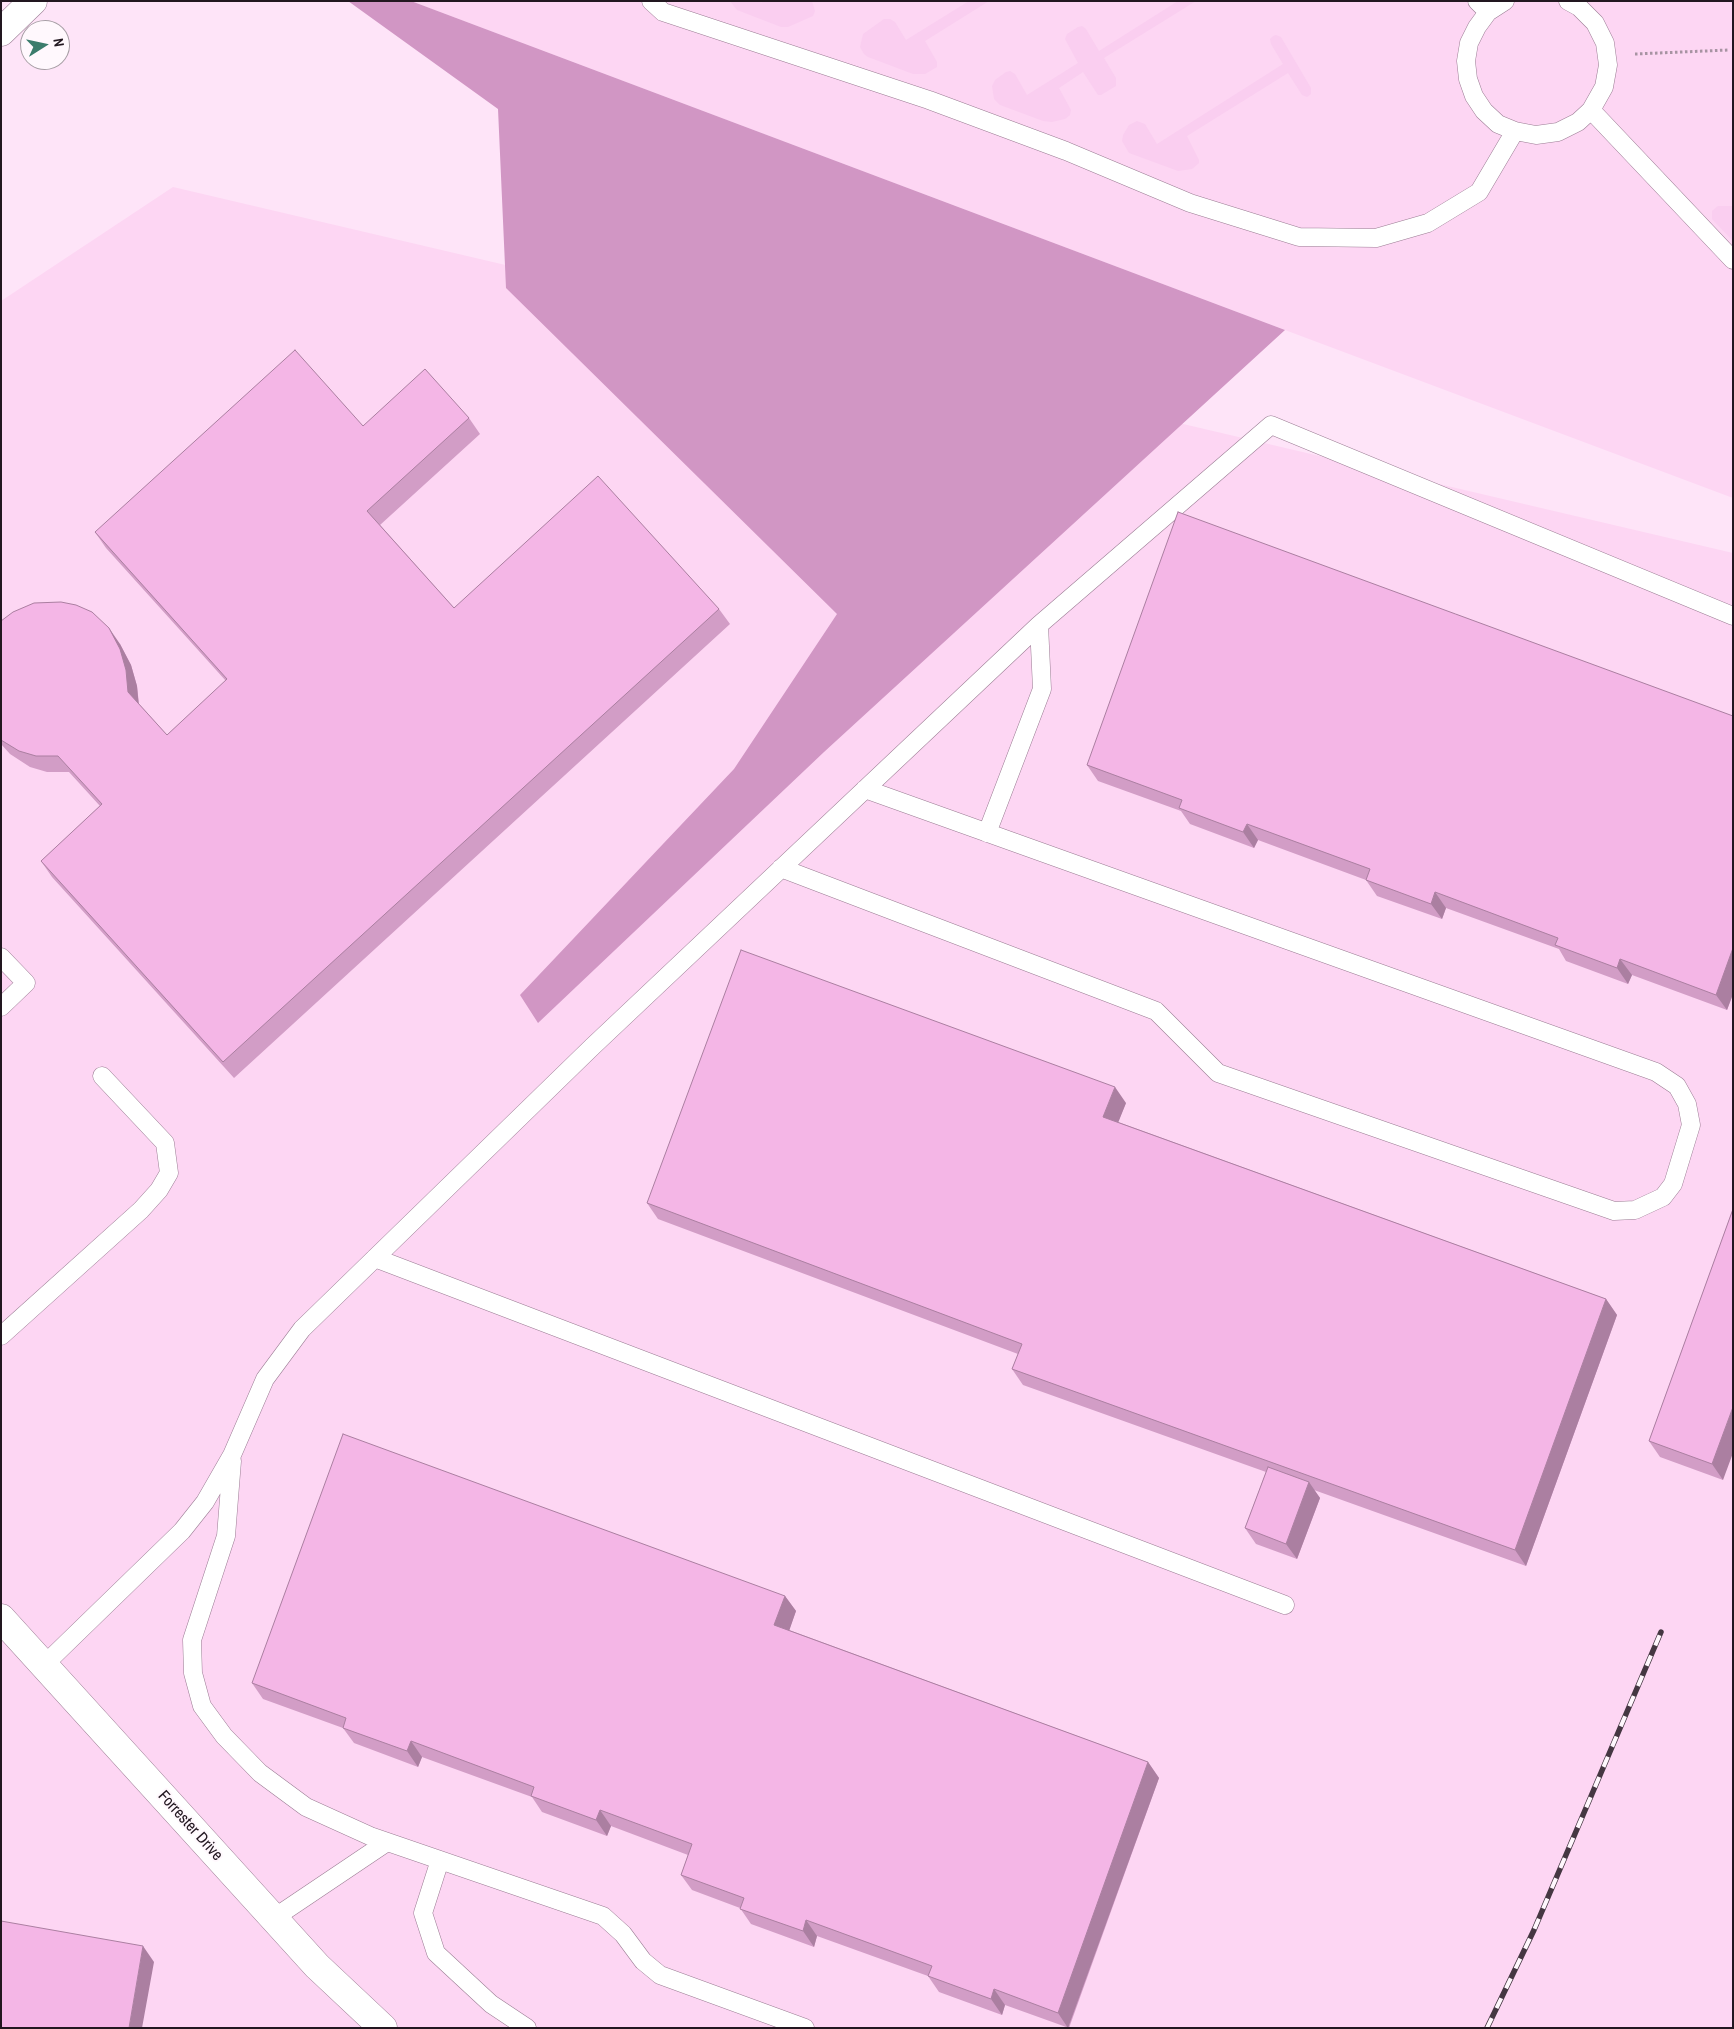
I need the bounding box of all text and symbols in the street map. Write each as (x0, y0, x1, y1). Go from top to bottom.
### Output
north arrow (20, 20, 70, 70)
text: N (49, 37, 68, 48)
street label: Forrester Drive (154, 1787, 226, 1865)

